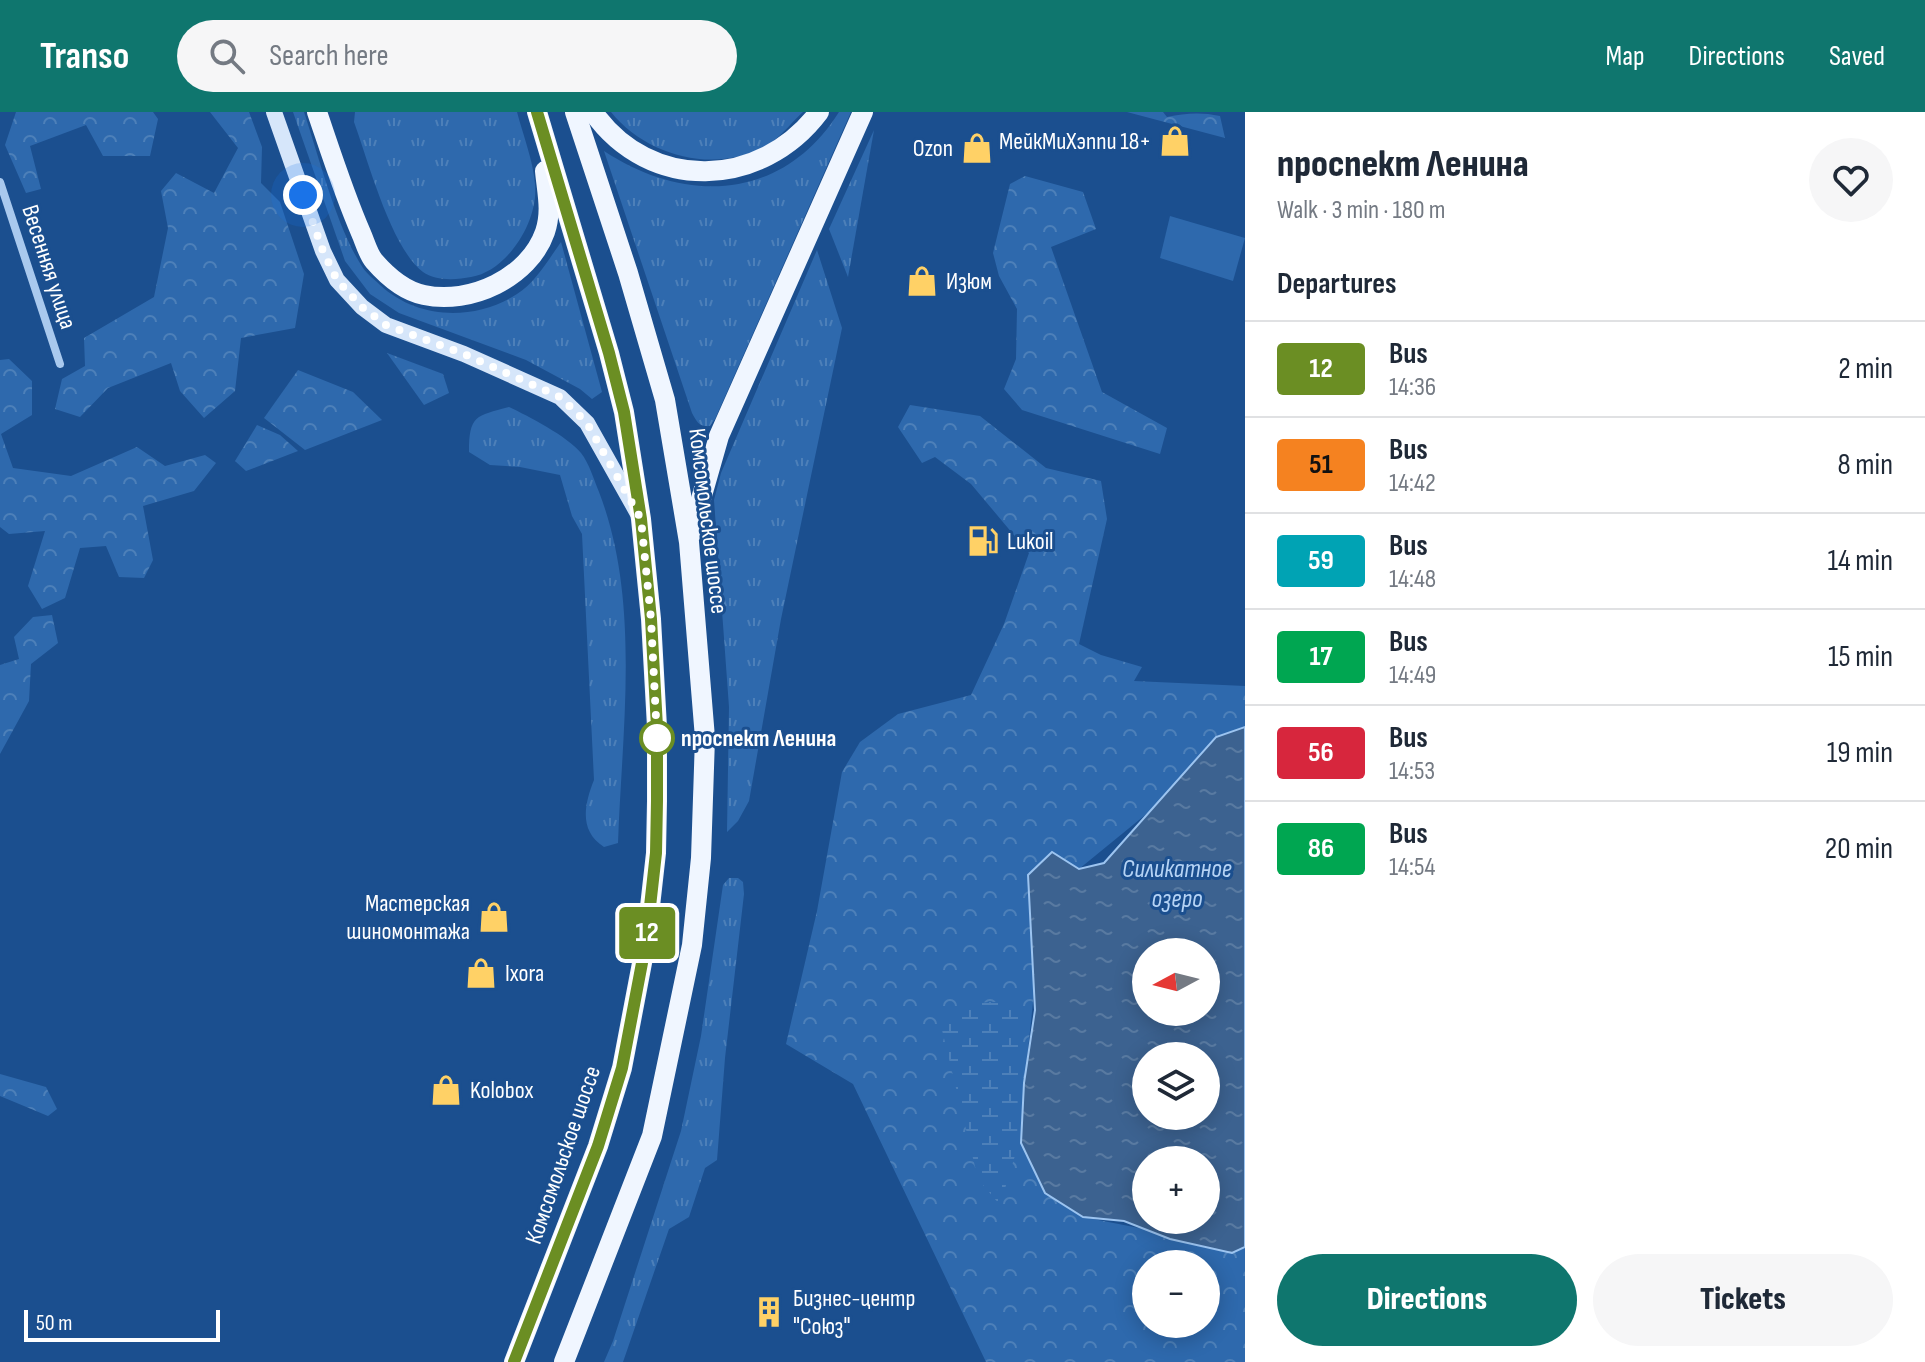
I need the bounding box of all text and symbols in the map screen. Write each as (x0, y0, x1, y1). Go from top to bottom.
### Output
search box (177, 20, 737, 92)
text: Transo (40, 34, 129, 79)
icon: search (205, 34, 249, 78)
text: Search here (269, 38, 389, 74)
text: Map (1606, 40, 1645, 73)
text: Directions (1689, 40, 1785, 73)
text: Saved (1829, 40, 1885, 73)
shop icon: МейкМиХэппи 18+ (1158, 124, 1192, 158)
place label: МейкМиХэппи 18+ (999, 127, 1151, 156)
shop icon: Ozon (960, 131, 994, 165)
place label: Ozon (913, 134, 953, 163)
button: heart (1809, 138, 1893, 222)
text: проспект Ленина (1277, 142, 1529, 187)
your location (283, 175, 323, 215)
text: Walk · 3 min · 180 m (1277, 195, 1445, 226)
street label: Весенняя улица (15, 201, 83, 333)
shop icon: Изюм (905, 264, 939, 298)
text: Departures (1277, 266, 1397, 302)
place label: Изюм (946, 267, 992, 296)
text: Bus (1389, 336, 1428, 372)
text: 2 min (1838, 351, 1893, 387)
text: 12 (1309, 352, 1333, 385)
text: 14:36 (1389, 372, 1436, 403)
street label: Комсомольское шоссе (682, 427, 734, 615)
text: Bus (1389, 432, 1428, 468)
text: 8 min (1837, 447, 1893, 483)
text: 51 (1309, 448, 1333, 481)
text: 14:42 (1389, 468, 1436, 499)
fuel station icon: Lukoil (966, 524, 1000, 558)
place label: Lukoil (1007, 527, 1054, 556)
text: Bus (1389, 528, 1428, 564)
text: 14 min (1828, 543, 1893, 579)
text: 59 (1308, 544, 1334, 577)
text: 14:48 (1389, 564, 1436, 595)
text: Bus (1389, 624, 1428, 660)
text: 15 min (1828, 639, 1893, 675)
text: 17 (1310, 640, 1333, 673)
text: 14:49 (1389, 660, 1436, 691)
text: Bus (1389, 720, 1428, 756)
marker: проспект Ленина (640, 721, 674, 755)
place label: проспект Ленина (681, 724, 836, 753)
text: 19 min (1827, 735, 1893, 771)
text: 56 (1308, 736, 1334, 769)
text: 14:53 (1389, 756, 1435, 787)
text: Bus (1389, 816, 1428, 852)
text: 20 min (1825, 831, 1893, 867)
text: 86 (1308, 832, 1334, 865)
text: 14:54 (1389, 852, 1435, 883)
water label: Силикатное озеро (1122, 854, 1232, 915)
place label: Мастерская шиномонтажа (346, 889, 470, 946)
shop icon: Мастерская шиномонтажа (477, 900, 511, 934)
line badge: 12 (611, 907, 683, 959)
text: 12 (635, 916, 659, 949)
north arrow (1132, 938, 1220, 1026)
map controls (1132, 938, 1220, 1338)
shop icon: Ixora (464, 956, 498, 990)
place label: Ixora (505, 959, 544, 988)
button: layers (1132, 1042, 1220, 1130)
street label: Комсомольское шоссе (519, 1062, 607, 1248)
shop icon: Kolobox (429, 1073, 463, 1107)
place label: Kolobox (470, 1076, 534, 1105)
button: + (1132, 1146, 1220, 1234)
button: − (1132, 1250, 1220, 1338)
button: Directions (1277, 1254, 1577, 1346)
button: Tickets (1593, 1254, 1893, 1346)
place label: Бизнес-центр "Союз" (793, 1284, 915, 1341)
building icon: Бизнес-центр "Союз" (752, 1295, 786, 1329)
scale bar (24, 1306, 220, 1342)
text: 50 m (36, 1310, 72, 1337)

